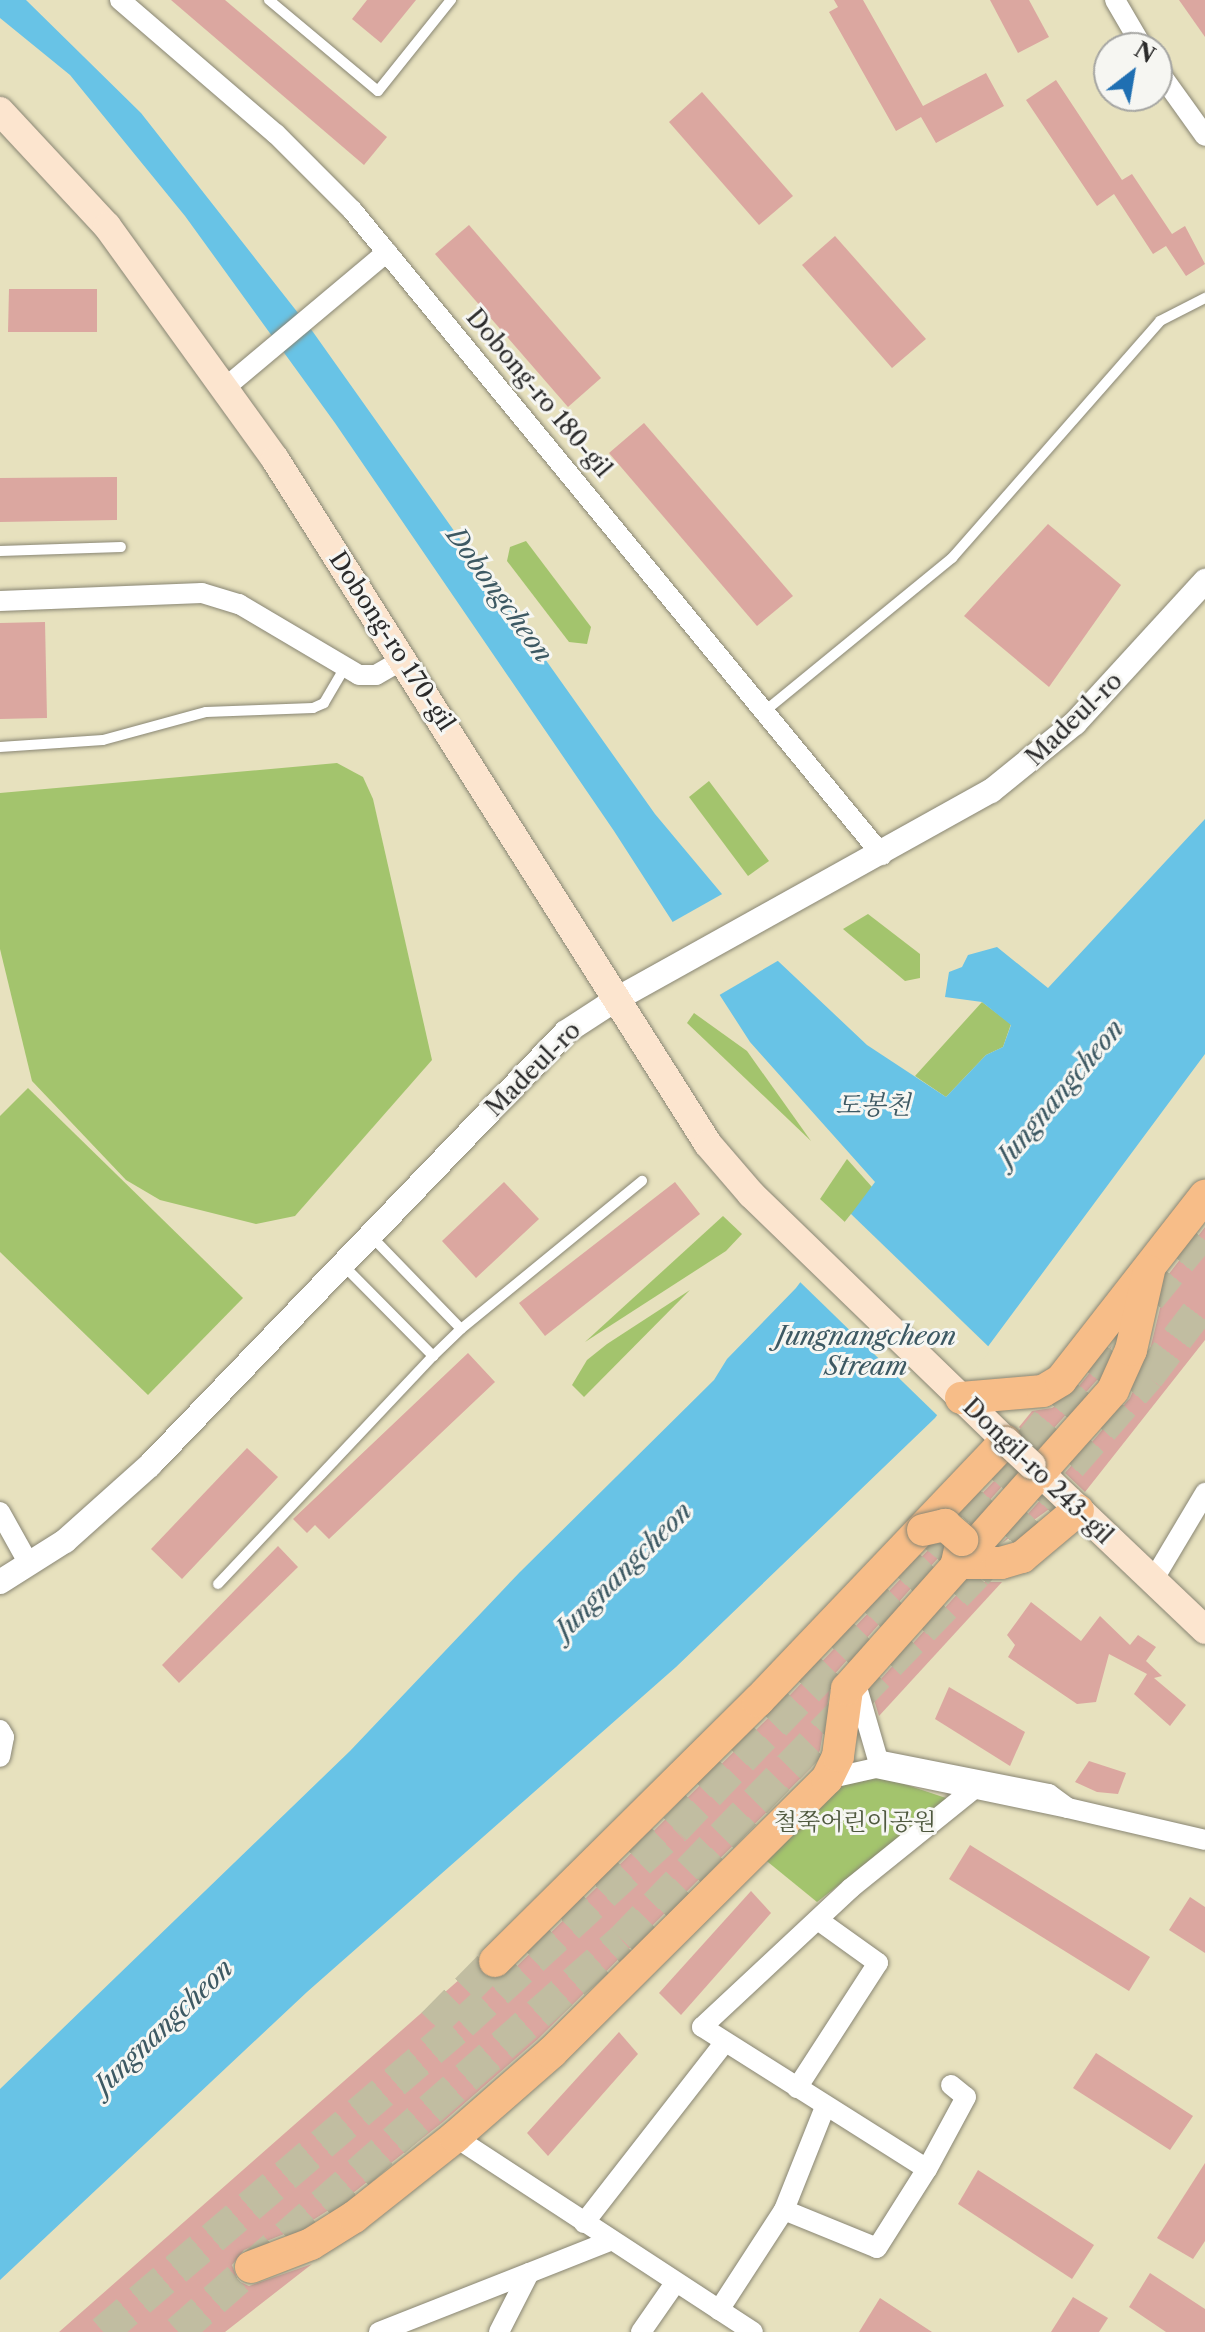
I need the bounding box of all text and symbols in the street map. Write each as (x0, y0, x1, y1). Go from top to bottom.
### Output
north arrow (1093, 32, 1173, 112)
text: N (1129, 36, 1160, 69)
street label: Dobong-ro 180-gil (460, 303, 618, 483)
water label: Dobongcheon (439, 521, 559, 669)
street label: Dobong-ro 170-gil (323, 546, 461, 736)
street label: Madeul-ro (1020, 666, 1128, 772)
water label: Jungnangcheon (991, 1014, 1131, 1172)
street label: Madeul-ro (480, 1016, 586, 1122)
water label: 도봉천 (835, 1090, 911, 1122)
water label: Jungnangcheon Stream (776, 1321, 956, 1382)
street label: Dongil-ro 243-gil (957, 1392, 1119, 1550)
water label: Jungnangcheon (549, 1496, 699, 1646)
park label: 철쭉어린이공원 (774, 1808, 936, 1836)
water label: Jungnangcheon (88, 1953, 240, 2101)

